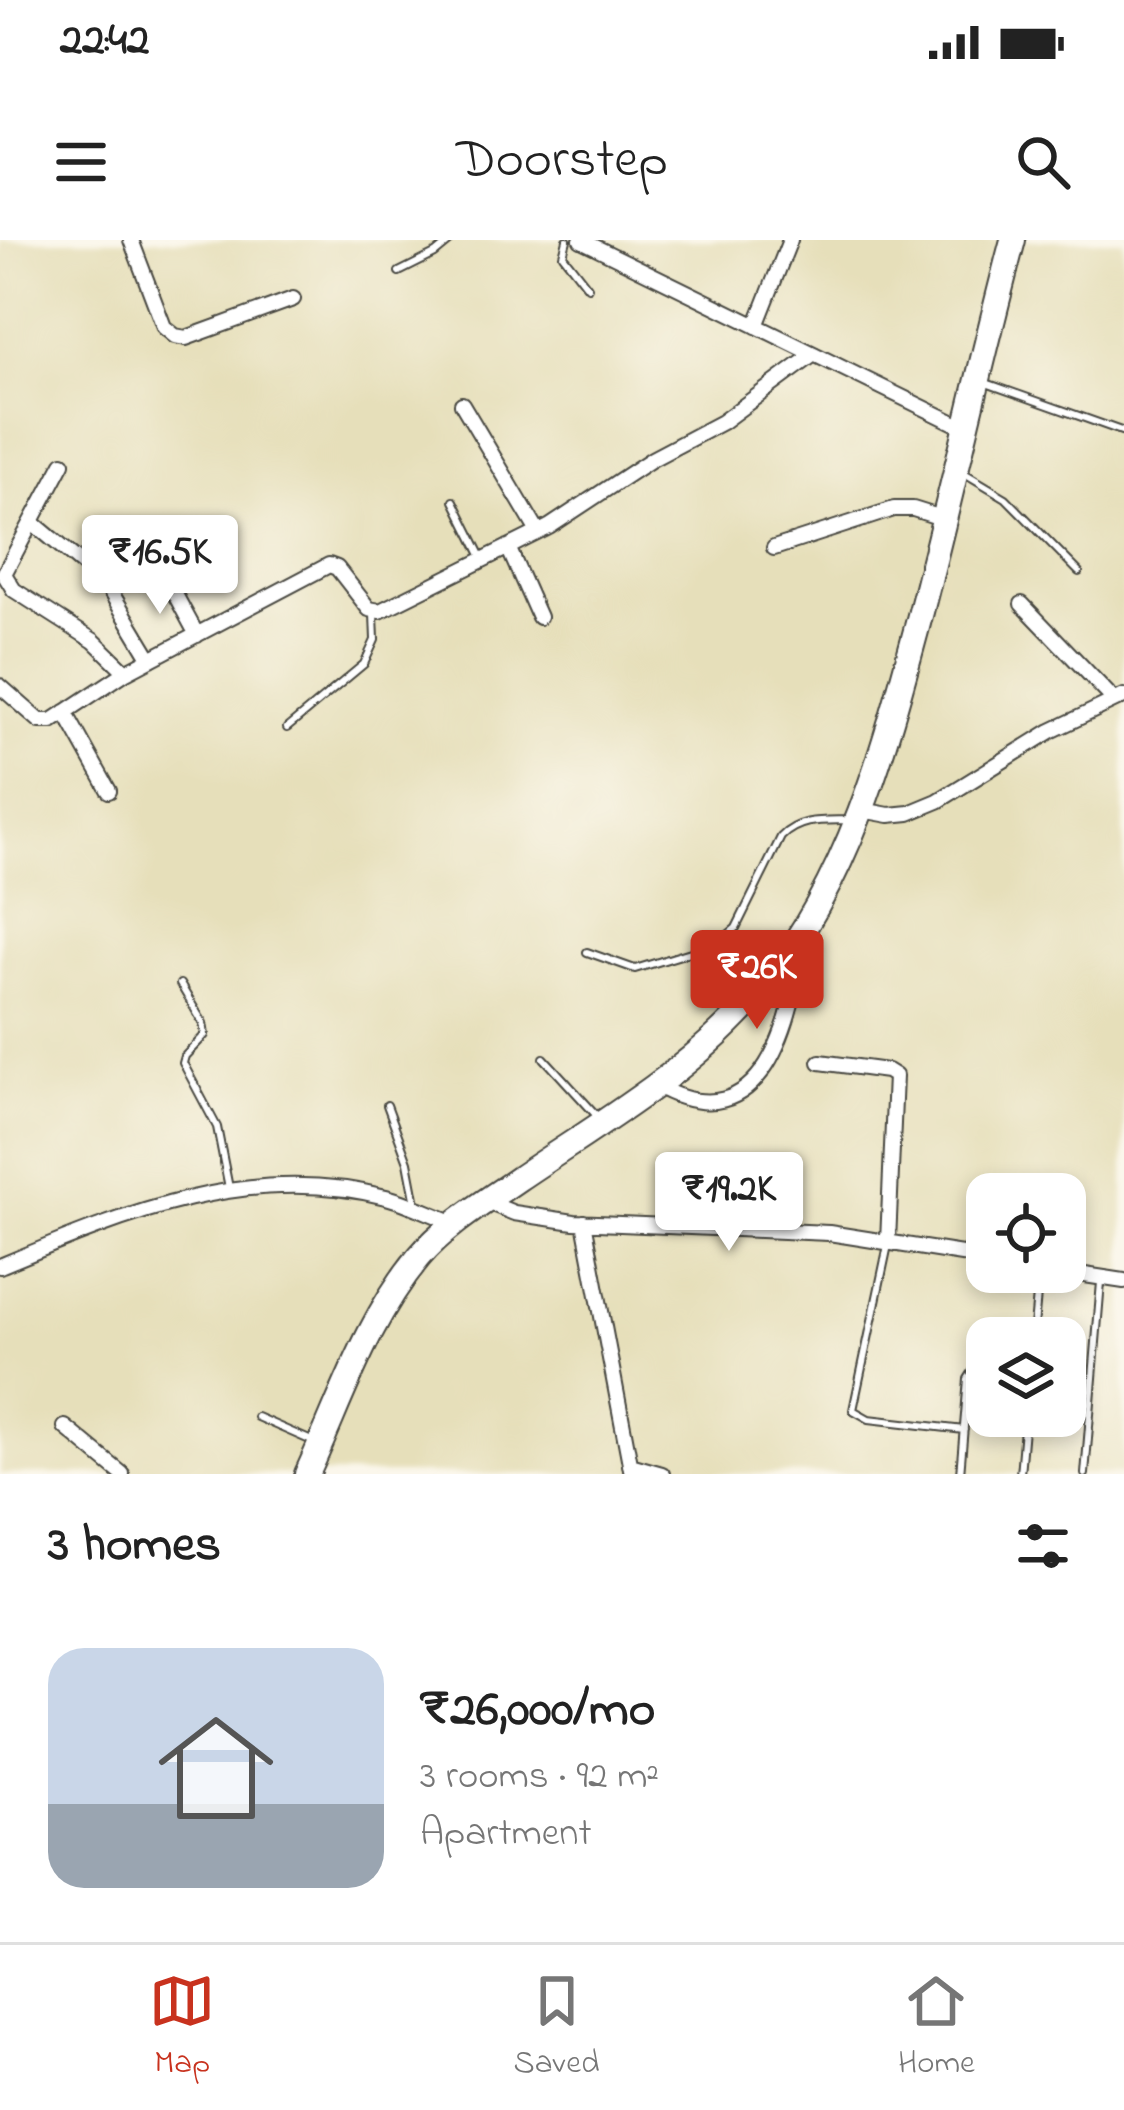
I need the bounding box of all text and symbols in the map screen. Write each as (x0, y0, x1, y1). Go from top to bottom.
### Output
text: 22:42 (60, 9, 149, 75)
text: Doorstep (456, 123, 668, 201)
icon: menu (48, 129, 114, 195)
icon: search (1010, 129, 1076, 195)
pin: ₹16.5K (62, 515, 258, 617)
text: ₹16.5K (109, 525, 211, 582)
pin: ₹26K (686, 930, 828, 1032)
text: ₹26K (718, 940, 796, 997)
pin: ₹19.2K (631, 1152, 827, 1254)
text: ₹19.2K (682, 1162, 776, 1219)
map controls (966, 1173, 1086, 1437)
button: locate (966, 1173, 1086, 1293)
button: layers (966, 1317, 1086, 1437)
text: 3 homes (48, 1509, 221, 1584)
icon: filters (1010, 1513, 1076, 1579)
text: ₹26,000/mo (420, 1674, 655, 1749)
icon: home (144, 1696, 288, 1840)
text: 3 rooms · 92 m² (420, 1749, 659, 1806)
text: Apartment (420, 1806, 592, 1863)
tab: Map (149, 1968, 215, 2088)
tab: Saved (514, 1968, 600, 2088)
tab: Home (898, 1968, 975, 2088)

